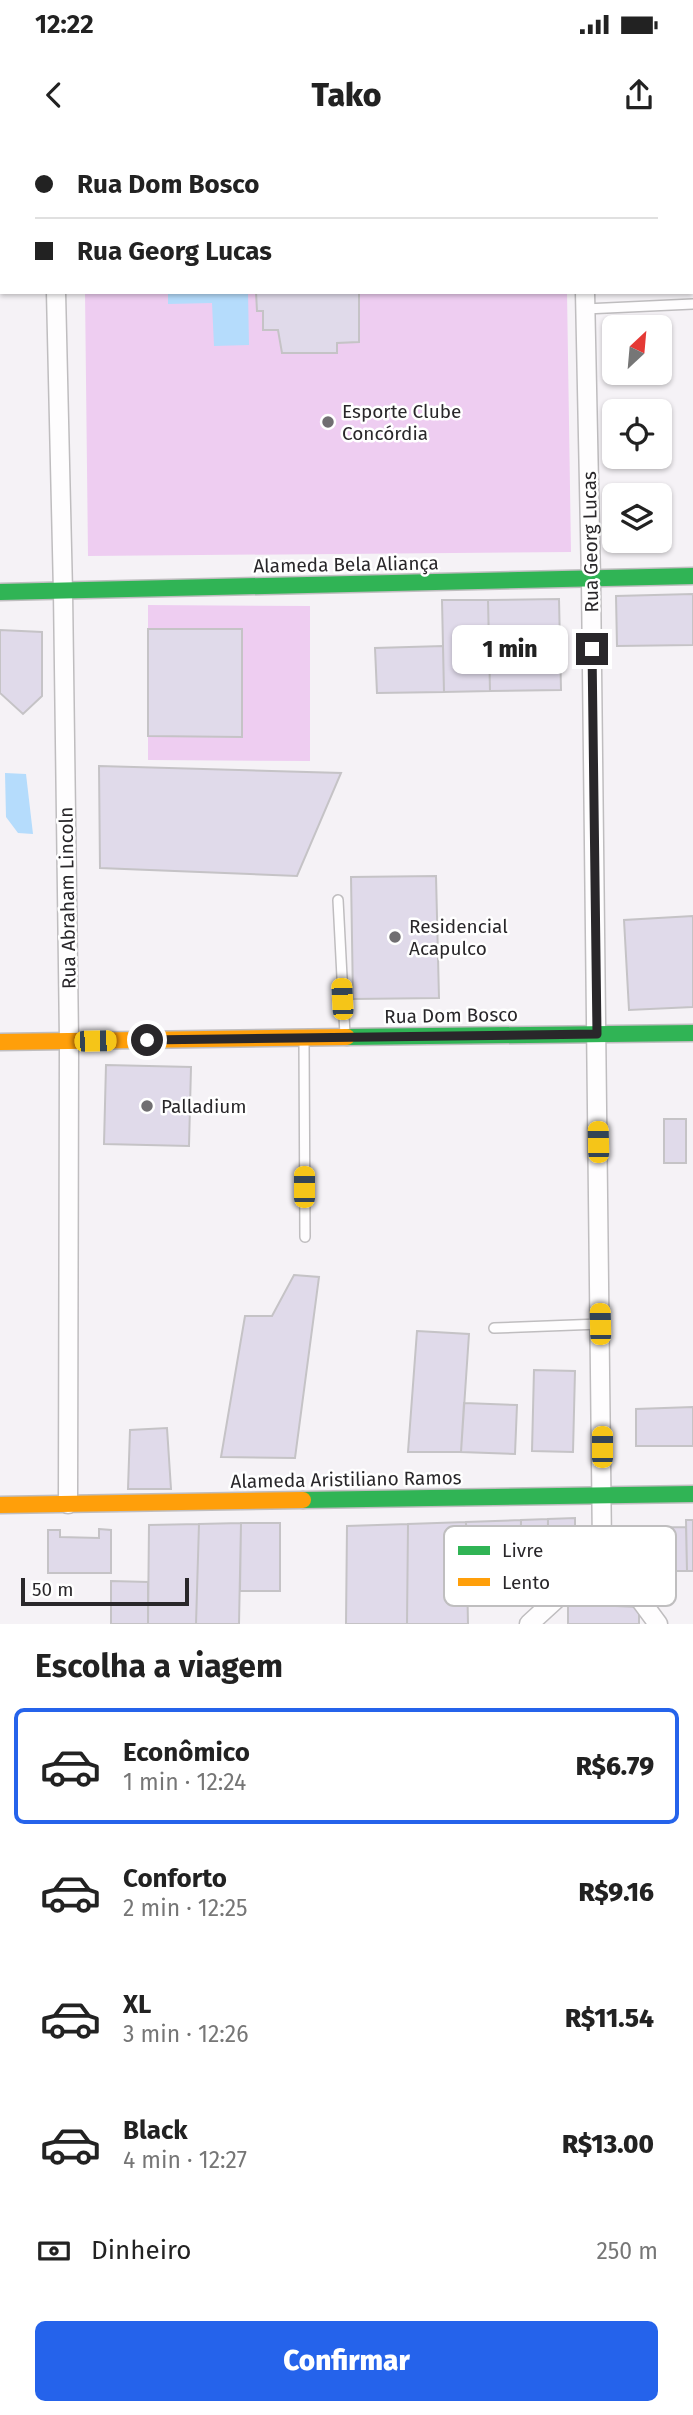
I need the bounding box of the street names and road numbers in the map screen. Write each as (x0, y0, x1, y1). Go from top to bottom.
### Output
street label: Rua Georg Lucas (578, 471, 603, 613)
street label: Alameda Bela Aliança (253, 551, 439, 578)
street label: Rua Abraham Lincoln (54, 807, 81, 989)
street label: Rua Dom Bosco (384, 1003, 518, 1028)
street label: Alameda Aristiliano Ramos (230, 1466, 462, 1493)

